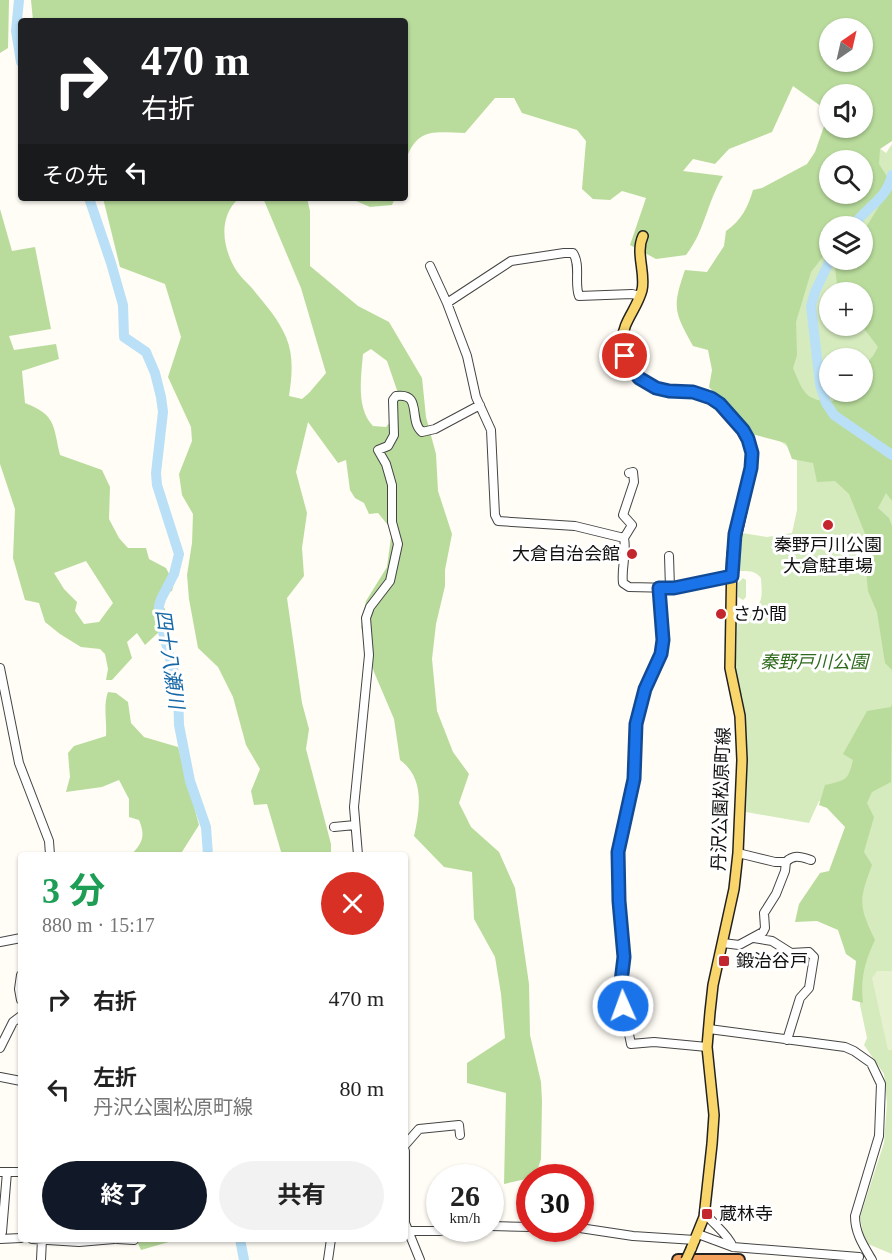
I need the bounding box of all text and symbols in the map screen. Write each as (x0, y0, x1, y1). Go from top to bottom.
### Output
north arrow (819, 18, 873, 72)
map controls (819, 18, 873, 402)
text: 470 m (141, 38, 250, 84)
icon: right (42, 42, 120, 120)
button: sound (819, 84, 873, 138)
text: 右折 (141, 94, 195, 124)
button: search (819, 150, 873, 204)
icon: left (120, 156, 153, 189)
text: その先 (42, 163, 108, 188)
button: layers (819, 216, 873, 270)
button: + (819, 282, 873, 336)
pin (599, 330, 650, 381)
icon: arrive (608, 339, 641, 372)
button: − (819, 348, 873, 402)
marker: 秦野戸川公園 大倉駐車場 (821, 518, 835, 532)
place label: 秦野戸川公園 大倉駐車場 (774, 535, 882, 576)
place label: 大倉自治会館 (512, 544, 620, 564)
marker: 大倉自治会館 (625, 547, 639, 561)
place label: さか間 (733, 604, 787, 624)
marker: さか間 (714, 607, 728, 621)
water label: 四十八瀬川 (152, 608, 188, 712)
park label: 秦野戸川公園 (760, 652, 871, 672)
street label: 丹沢公園松原町線 (708, 727, 734, 871)
text: 3 分 (42, 871, 105, 911)
button: close (321, 872, 384, 935)
text: 880 m · 15:17 (42, 914, 155, 936)
place label: 鍛治谷戸 (736, 951, 808, 971)
marker: 鍛治谷戸 (717, 954, 731, 968)
position arrow (591, 974, 655, 1038)
icon: right (42, 983, 75, 1016)
text: 470 m (328, 986, 384, 1011)
text: 右折 (93, 989, 137, 1014)
text: 左折 (93, 1065, 137, 1090)
icon: left (42, 1073, 75, 1106)
text: 80 m (339, 1076, 384, 1101)
text: 丹沢公園松原町線 (93, 1096, 253, 1118)
button: 終了 (42, 1161, 207, 1230)
button: 共有 (219, 1161, 384, 1230)
speed limit sign: 30 (516, 1164, 594, 1242)
text: 26 (450, 1179, 480, 1212)
place label: 蔵林寺 (719, 1204, 773, 1224)
marker: 蔵林寺 (700, 1207, 714, 1221)
text: km/h (450, 1210, 480, 1226)

